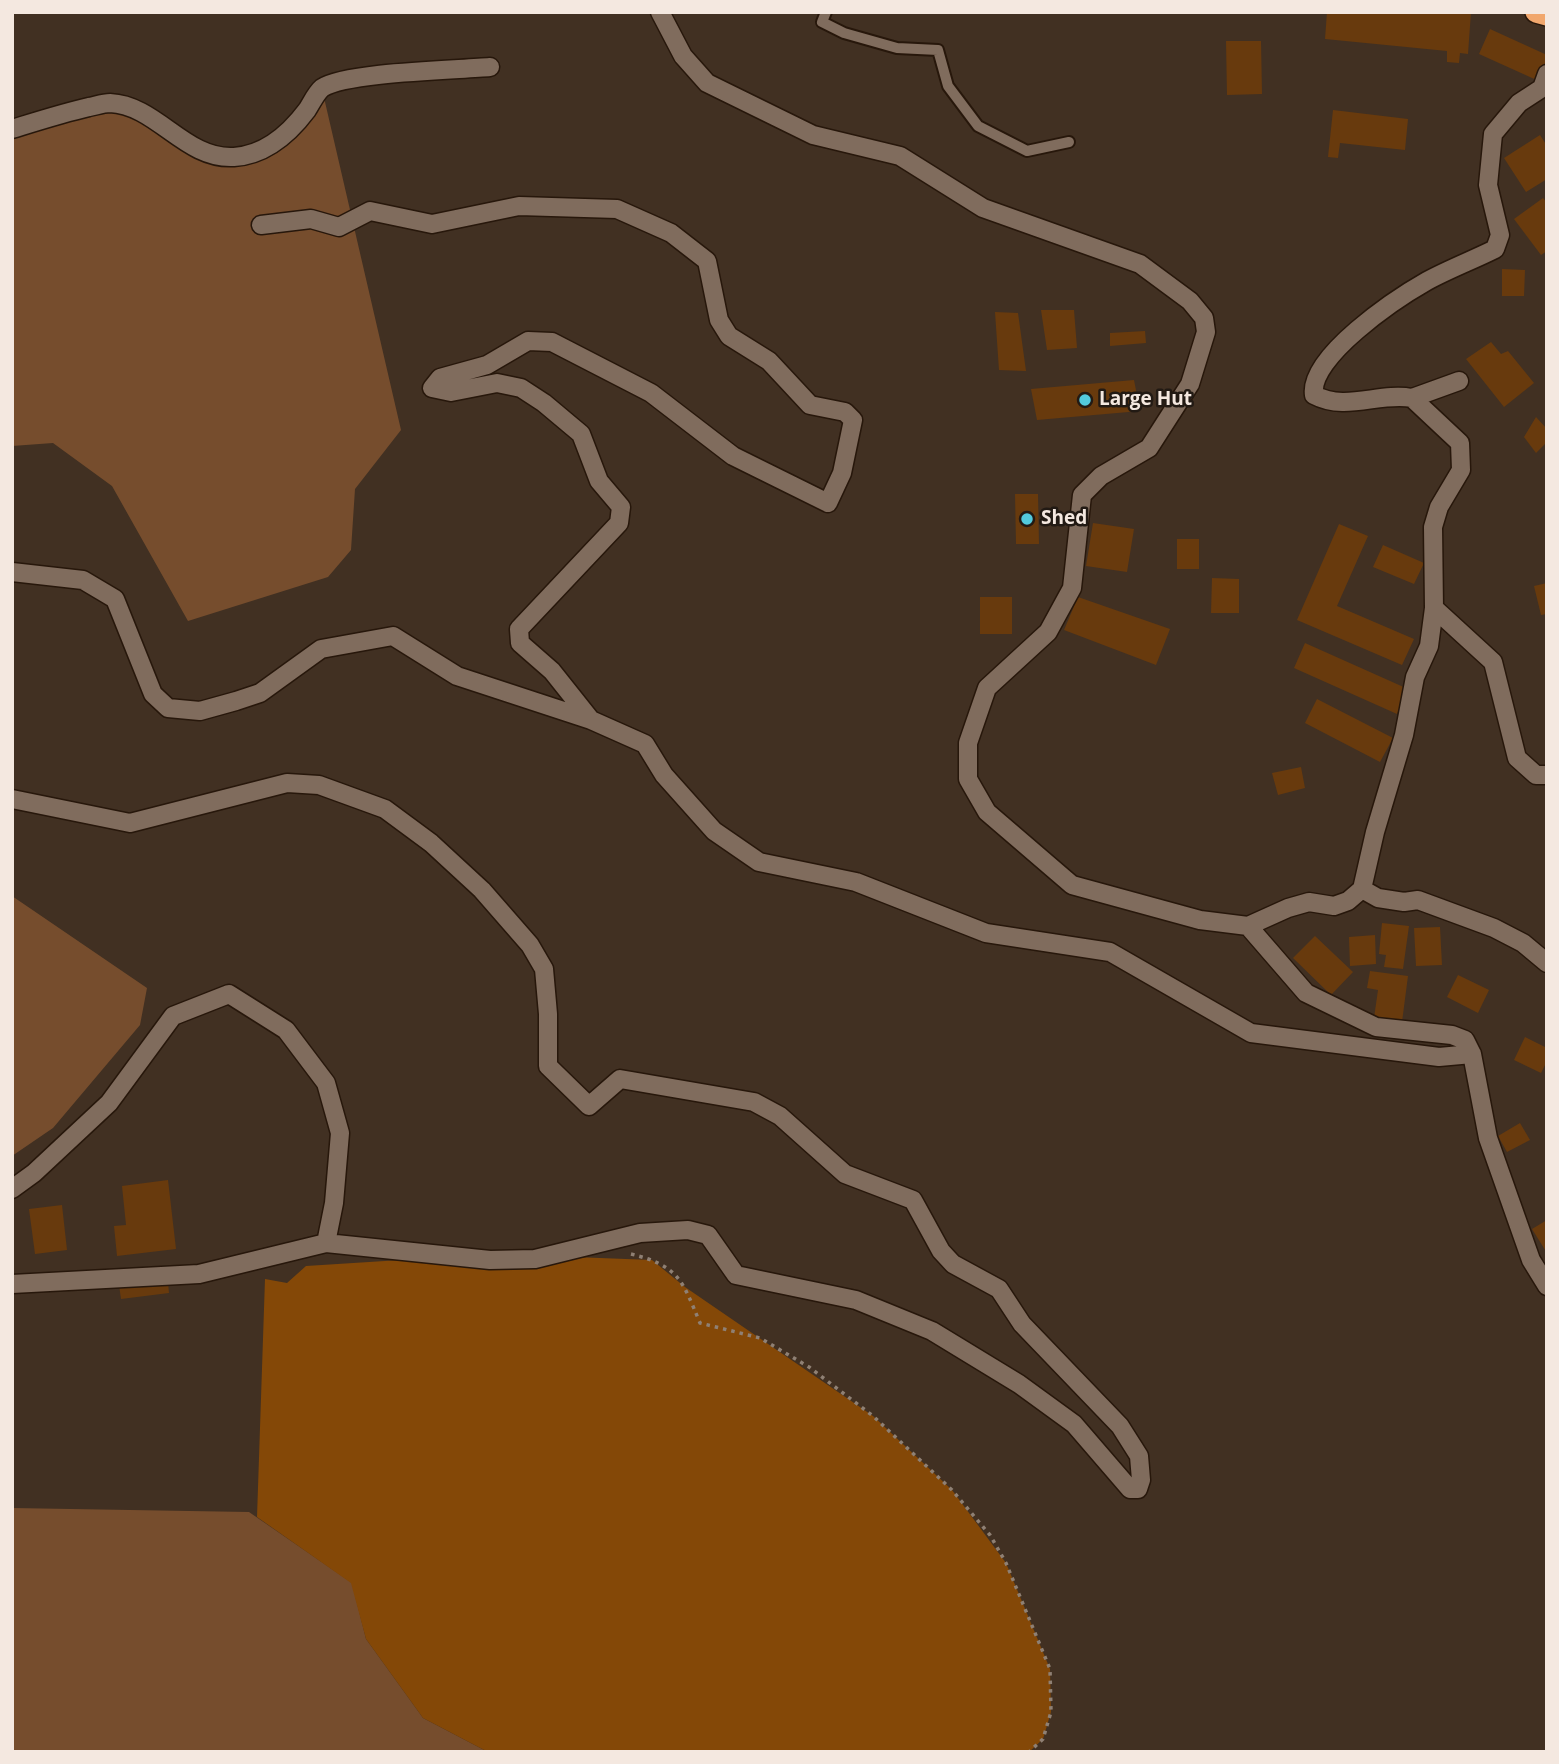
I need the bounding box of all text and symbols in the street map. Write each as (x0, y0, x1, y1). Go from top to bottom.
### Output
place label: Large Hut (1099, 389, 1192, 411)
marker: Large Hut (1077, 392, 1093, 408)
place label: Shed (1041, 508, 1087, 530)
marker: Shed (1019, 511, 1035, 527)

